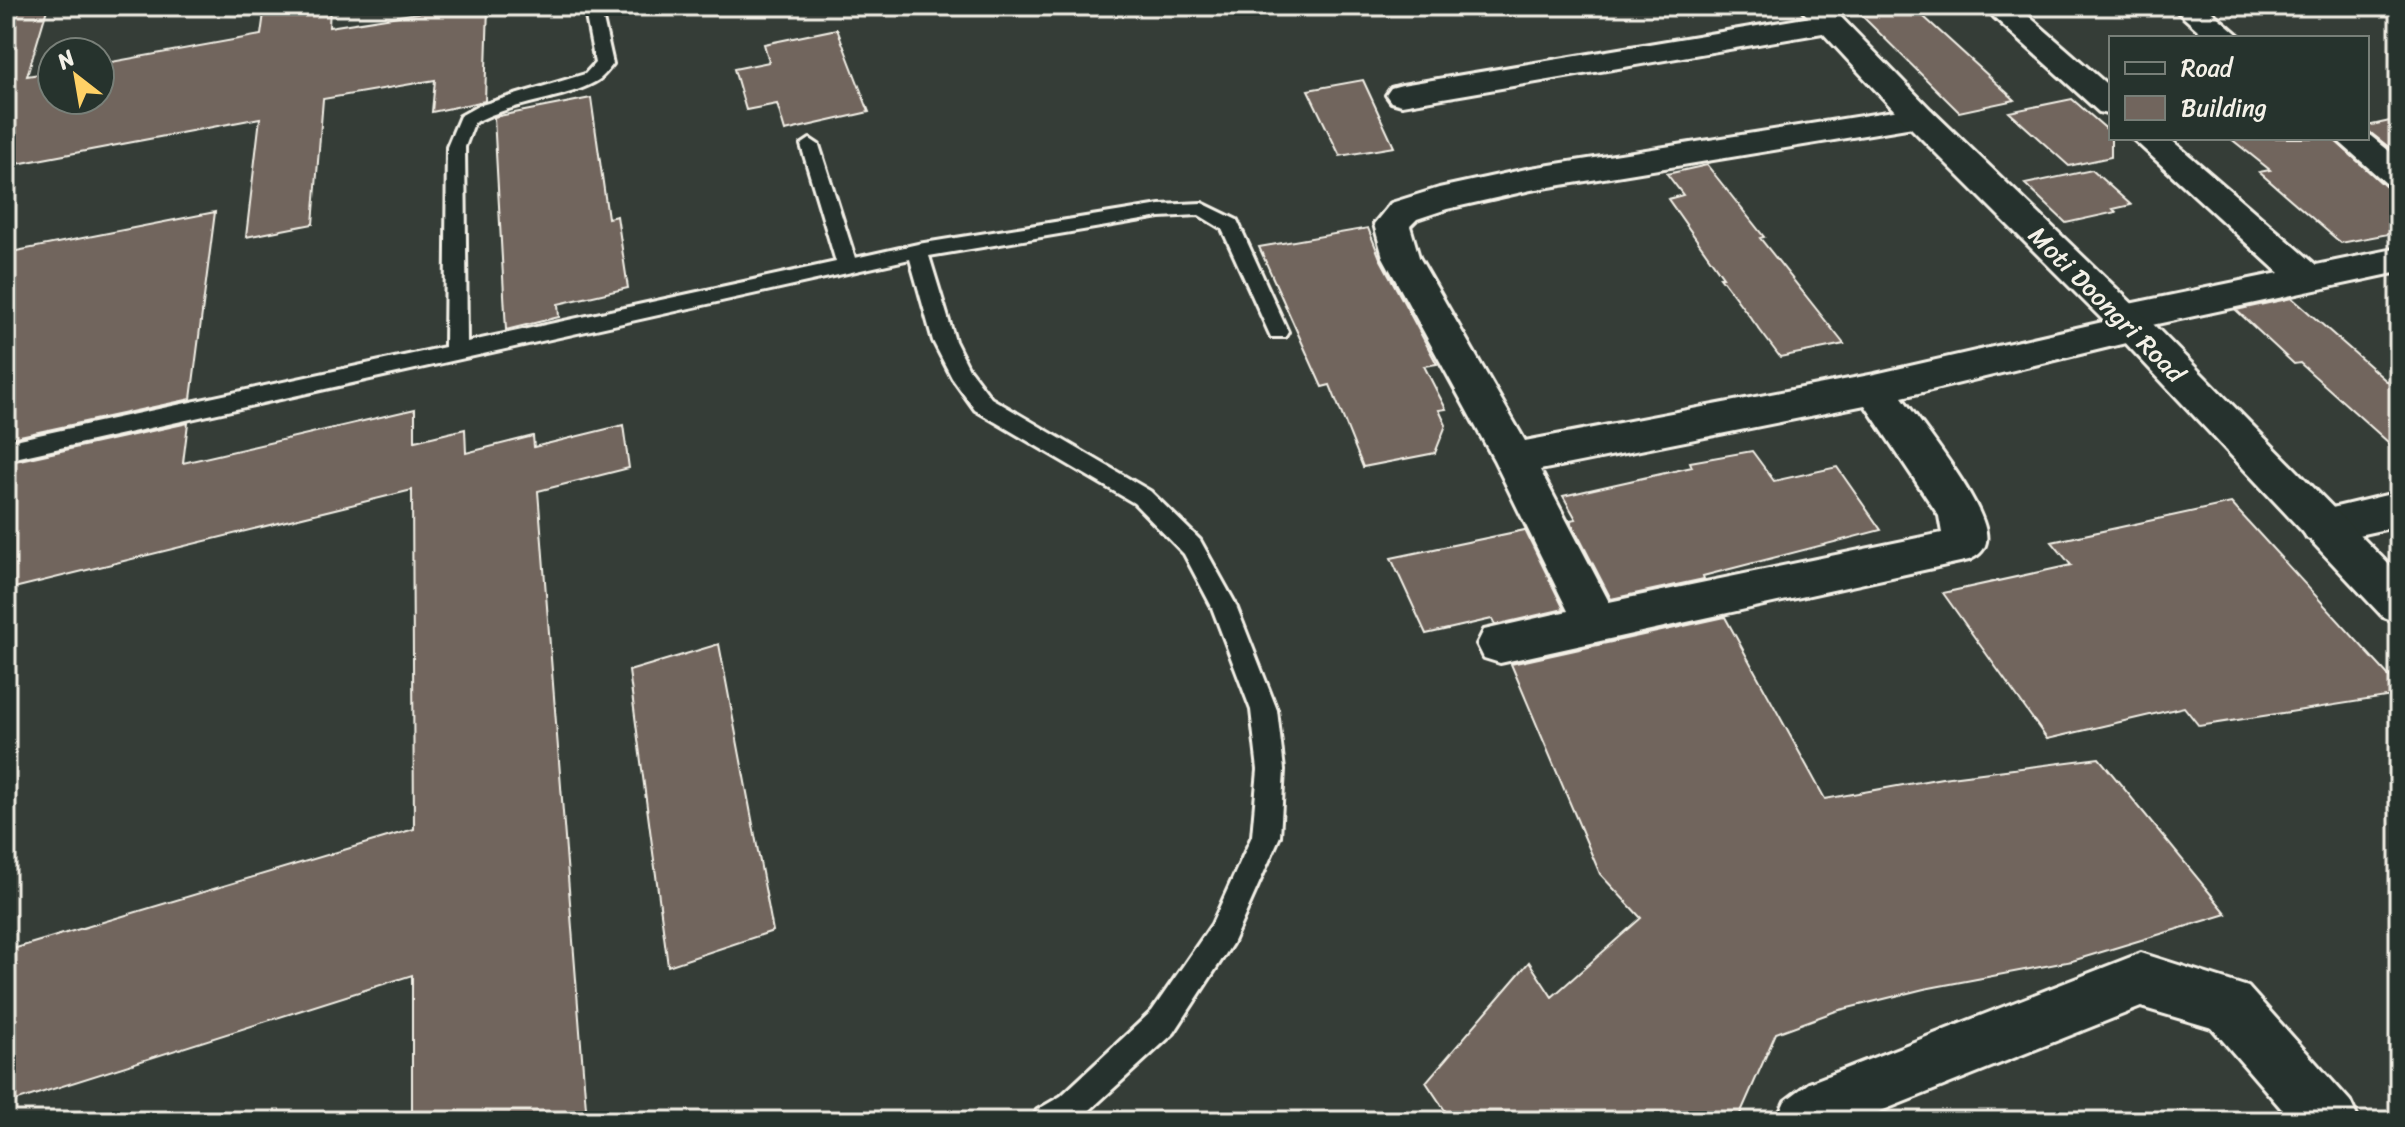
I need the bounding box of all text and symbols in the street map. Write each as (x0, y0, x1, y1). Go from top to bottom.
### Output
north arrow (36, 36, 116, 116)
legend (2109, 36, 2369, 140)
text: N (49, 38, 83, 80)
text: Road (2181, 47, 2235, 89)
text: Building (2181, 87, 2267, 129)
street label: Moti Doongri Road (2017, 214, 2199, 396)

